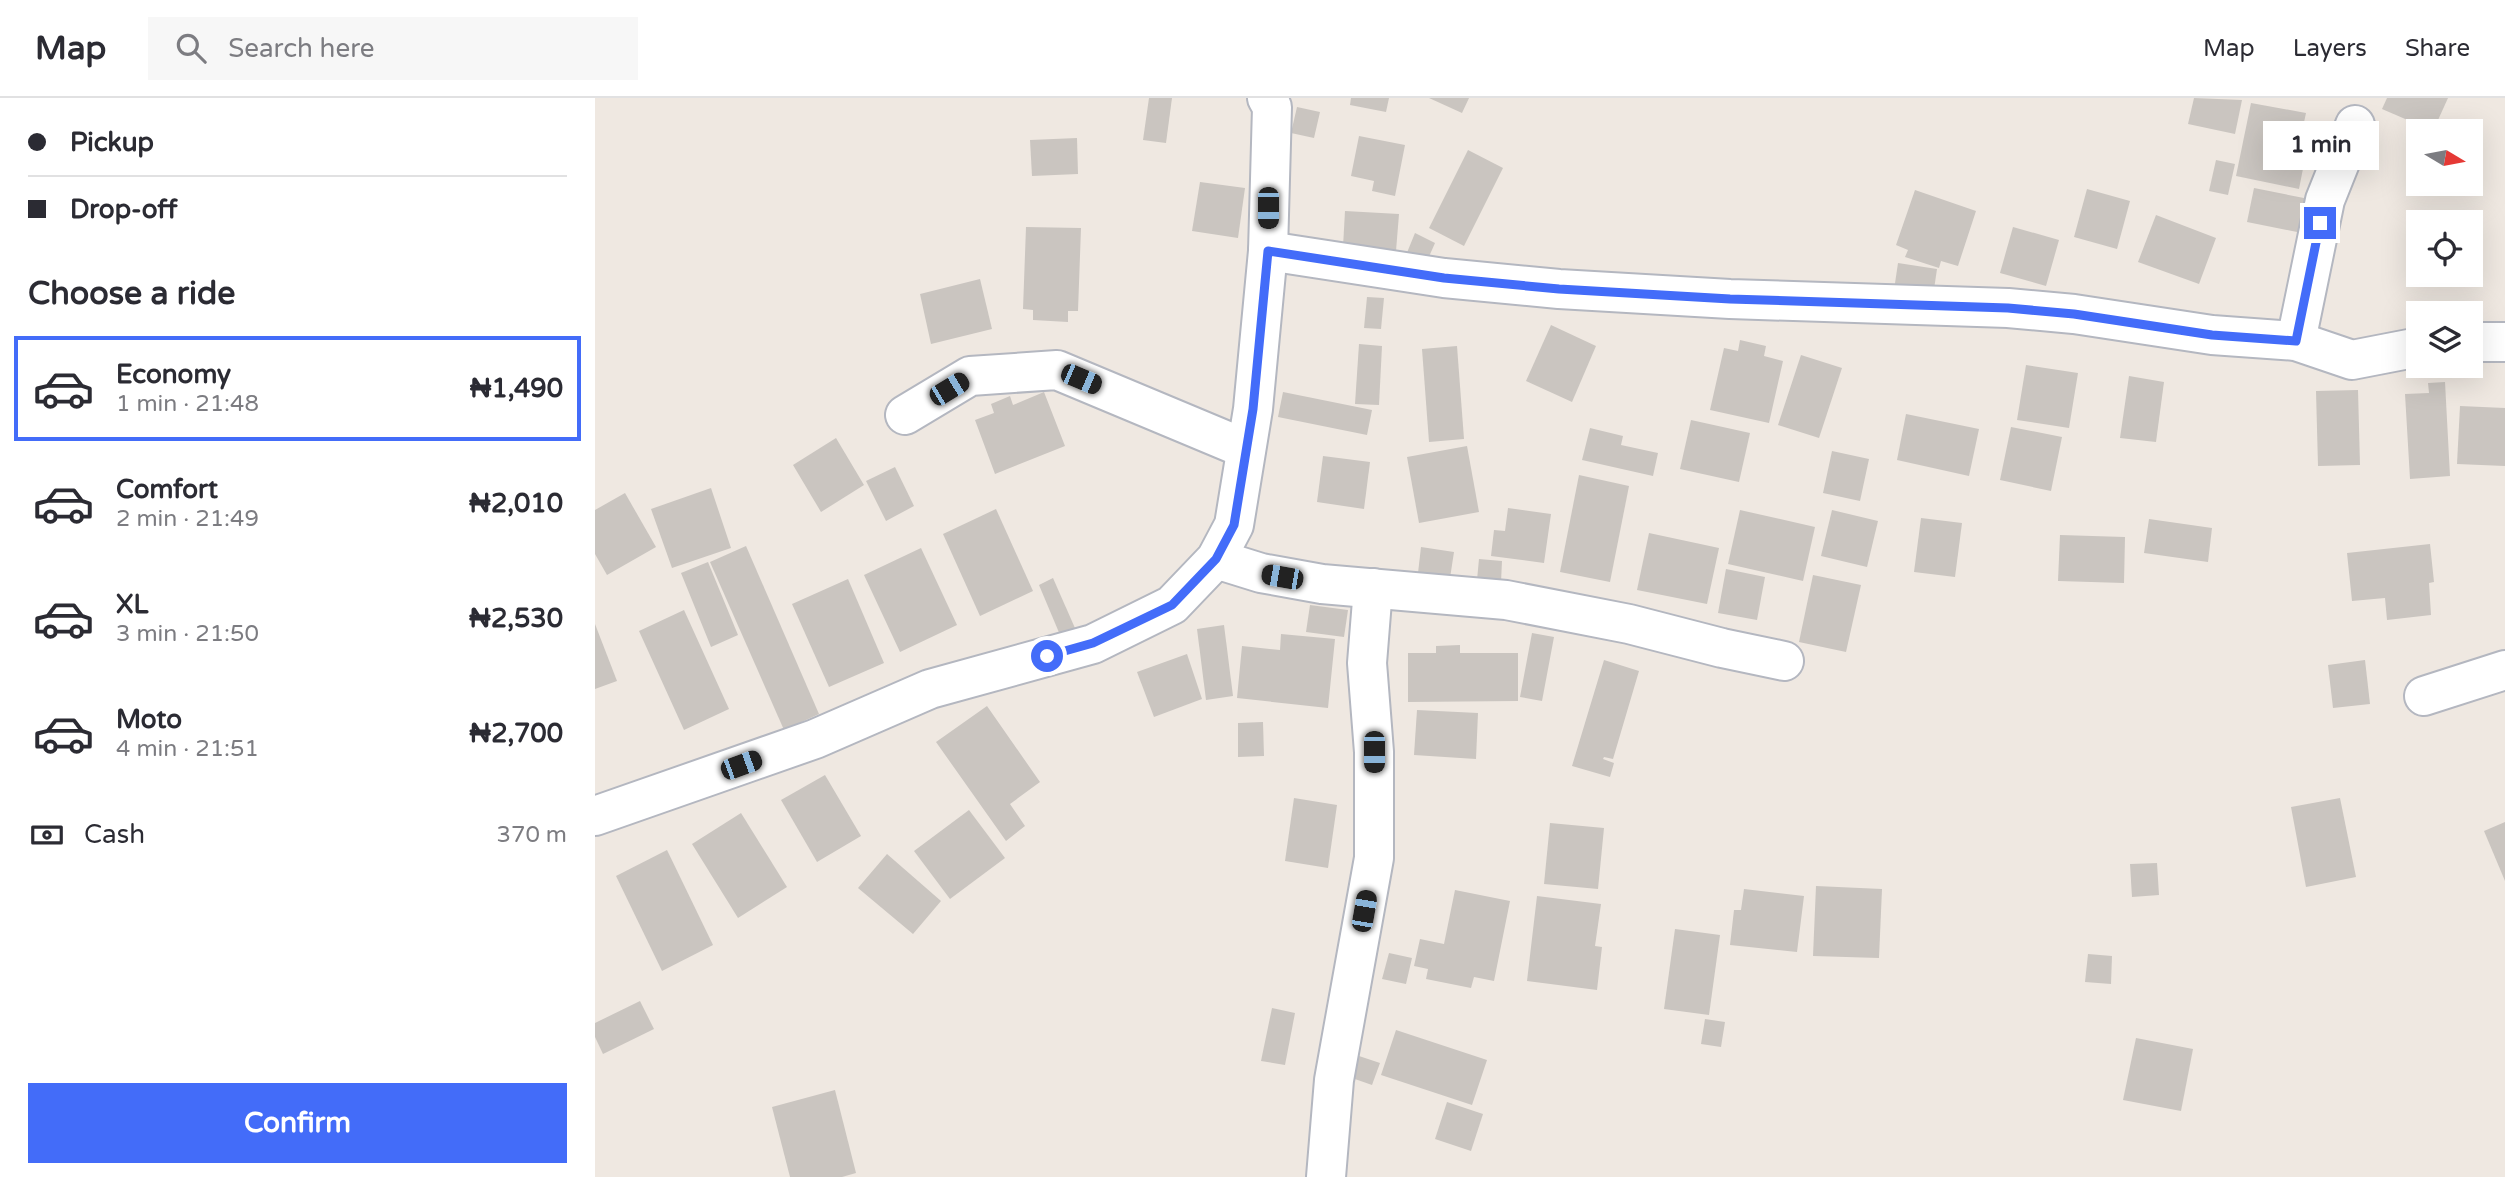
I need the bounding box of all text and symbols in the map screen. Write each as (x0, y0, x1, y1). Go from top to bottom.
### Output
search box (148, 17, 638, 80)
text: Map (35, 29, 106, 68)
icon: search (172, 29, 210, 67)
text: Search here (228, 33, 374, 64)
text: Map (2203, 34, 2255, 63)
text: Layers (2293, 34, 2367, 63)
text: Share (2405, 34, 2470, 63)
north arrow (2406, 119, 2483, 196)
map controls (2406, 119, 2483, 378)
callout: 1 min (2262, 122, 2378, 170)
text: Pickup (70, 127, 154, 158)
text: 1 min (2290, 131, 2352, 159)
car (1258, 187, 1279, 229)
text: Drop-off (70, 194, 177, 225)
route end (2304, 207, 2336, 239)
button: locate (2406, 210, 2483, 287)
text: Choose a ride (28, 275, 235, 313)
button: layers (2406, 301, 2483, 378)
icon: car (32, 357, 95, 420)
text: Economy (116, 359, 231, 390)
car (1058, 361, 1105, 397)
car (926, 369, 973, 409)
text: ₦1,490 (470, 373, 563, 404)
text: 1 min · 21:48 (116, 390, 259, 418)
icon: car (32, 472, 95, 535)
text: Comfort (116, 474, 218, 505)
text: ₦2,010 (469, 488, 563, 519)
text: 2 min · 21:49 (116, 505, 259, 533)
car (1260, 563, 1305, 591)
icon: car (32, 587, 95, 650)
text: XL (116, 589, 148, 620)
text: ₦2,530 (469, 603, 563, 634)
text: 3 min · 21:50 (116, 620, 259, 648)
route start (1031, 640, 1063, 672)
icon: car (32, 702, 95, 765)
text: Moto (116, 704, 182, 735)
text: ₦2,700 (469, 718, 563, 749)
car (1364, 731, 1385, 773)
text: 4 min · 21:51 (116, 735, 259, 763)
car (718, 748, 765, 782)
icon: cash (28, 816, 66, 854)
text: Cash (84, 819, 145, 850)
text: 370 m (497, 821, 567, 849)
car (1351, 888, 1378, 934)
button: Confirm (28, 1083, 567, 1163)

